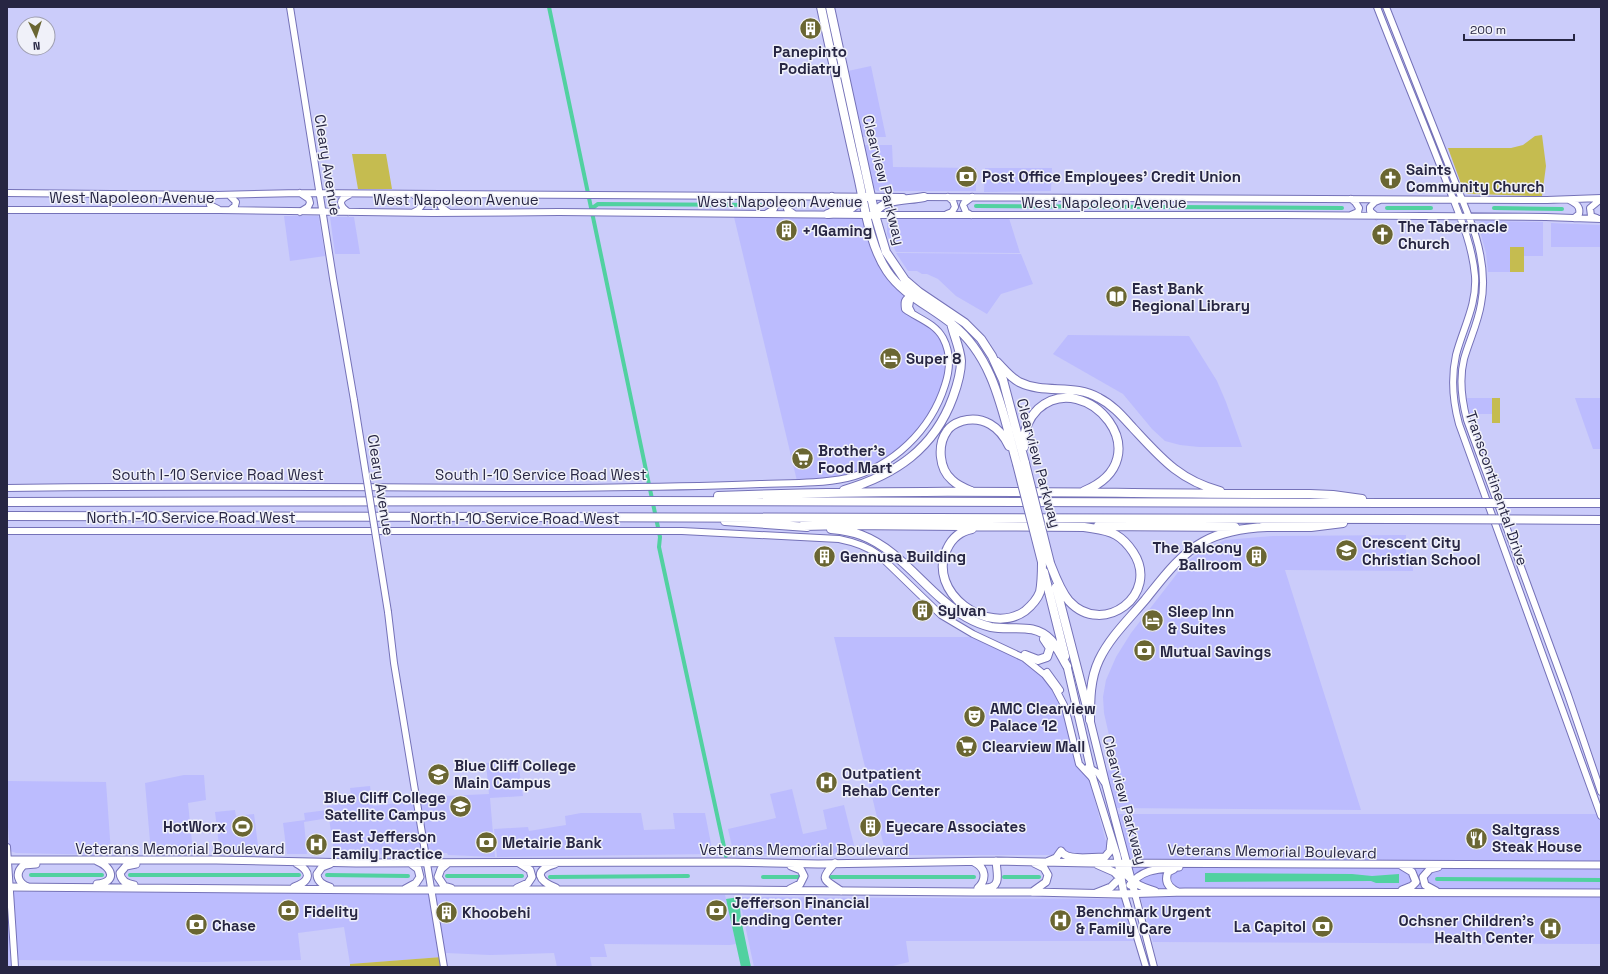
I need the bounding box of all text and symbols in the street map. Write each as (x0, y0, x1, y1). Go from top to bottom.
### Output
building icon: Panepinto Podiatry (797, 15, 823, 41)
north arrow (16, 16, 56, 56)
scale bar (1464, 16, 1574, 42)
text: 200 m (1470, 22, 1506, 38)
text: N (33, 39, 41, 53)
place label: Panepinto Podiatry (773, 42, 847, 78)
street label: Cleary Avenue (311, 113, 345, 217)
street label: Clearview Parkway (859, 113, 909, 247)
place label: Saints Community Church (1406, 160, 1544, 196)
bank icon: Post Office Employees' Credit Union (954, 163, 980, 189)
church icon: Saints Community Church (1377, 165, 1403, 191)
place label: Post Office Employees' Credit Union (982, 167, 1241, 186)
street label: West Napoleon Avenue (49, 188, 215, 207)
street label: West Napoleon Avenue (373, 190, 539, 209)
street label: West Napoleon Avenue (697, 192, 863, 211)
street label: West Napoleon Avenue (1021, 193, 1187, 212)
building icon: +1Gaming (773, 217, 799, 243)
place label: The Tabernacle Church (1398, 217, 1508, 253)
place label: +1Gaming (802, 221, 872, 240)
church icon: The Tabernacle Church (1369, 222, 1395, 248)
place label: East Bank Regional Library (1132, 279, 1250, 315)
library icon: East Bank Regional Library (1104, 284, 1130, 310)
hotel icon: Super 8 (878, 345, 904, 371)
place label: Super 8 (906, 349, 961, 368)
street label: Clearview Parkway (1013, 396, 1065, 530)
street label: Transcontinental Drive (1462, 408, 1532, 568)
street label: Cleary Avenue (364, 433, 398, 537)
place label: Brother's Food Mart (818, 441, 893, 477)
supermarket icon: Brother's Food Mart (789, 446, 815, 472)
street label: South I-10 Service Road West (112, 465, 324, 484)
street label: South I-10 Service Road West (435, 465, 647, 484)
street label: North I-10 Service Road West (86, 508, 296, 527)
street label: North I-10 Service Road West (410, 509, 620, 528)
place label: Crescent City Christian School (1362, 533, 1481, 569)
place label: The Balcony Ballroom (1153, 538, 1242, 574)
school or university icon: Crescent City Christian School (1333, 538, 1359, 564)
building icon: Gennusa Building (811, 543, 837, 569)
building icon: The Balcony Ballroom (1244, 543, 1270, 569)
place label: Gennusa Building (840, 547, 966, 566)
building icon: Sylvan (909, 597, 935, 623)
place label: Sylvan (938, 601, 986, 620)
place label: Sleep Inn & Suites (1168, 602, 1234, 638)
hotel icon: Sleep Inn & Suites (1140, 607, 1166, 633)
bank icon: Mutual Savings (1132, 638, 1158, 664)
place label: Mutual Savings (1160, 642, 1271, 661)
place label: AMC Clearview Palace 12 (990, 699, 1096, 735)
theatre icon: AMC Clearview Palace 12 (961, 704, 987, 730)
supermarket icon: Clearview Mall (954, 733, 980, 759)
street label: Clearview Parkway (1099, 733, 1151, 867)
place label: Clearview Mall (982, 737, 1085, 756)
place label: Blue Cliff College Main Campus (454, 756, 577, 792)
school or university icon: Blue Cliff College Main Campus (426, 761, 452, 787)
place label: Outpatient Rehab Center (842, 764, 940, 800)
hospital icon: Outpatient Rehab Center (814, 769, 840, 795)
place label: Blue Cliff College Satellite Campus (324, 788, 446, 824)
school or university icon: Blue Cliff College Satellite Campus (448, 793, 474, 819)
sports icon: HotWorx (229, 813, 255, 839)
building icon: Eyecare Associates (857, 813, 883, 839)
place label: HotWorx (163, 817, 226, 836)
place label: Eyecare Associates (886, 817, 1026, 836)
place label: Saltgrass Steak House (1492, 820, 1582, 856)
restaurant icon: Saltgrass Steak House (1463, 825, 1489, 851)
place label: East Jefferson Family Practice (332, 827, 443, 863)
bank icon: Metairie Bank (473, 829, 499, 855)
hospital icon: East Jefferson Family Practice (303, 832, 329, 858)
place label: Metairie Bank (502, 833, 602, 852)
street label: Veterans Memorial Boulevard (75, 839, 285, 858)
street label: Veterans Memorial Boulevard (699, 840, 909, 859)
street label: Veterans Memorial Boulevard (1167, 840, 1377, 862)
place label: Jefferson Financial Lending Center (732, 893, 869, 929)
bank icon: Fidelity (275, 898, 301, 924)
bank icon: Jefferson Financial Lending Center (704, 898, 730, 924)
building icon: Khoobehi (433, 899, 459, 925)
place label: Fidelity (304, 902, 358, 921)
place label: Benchmark Urgent & Family Care (1076, 902, 1212, 938)
place label: Khoobehi (462, 903, 530, 922)
hospital icon: Benchmark Urgent & Family Care (1047, 907, 1073, 933)
place label: Ochsner Children's Health Center (1398, 911, 1534, 947)
bank icon: Chase (184, 912, 210, 938)
bank icon: La Capitol (1309, 913, 1335, 939)
place label: Chase (212, 916, 256, 935)
hospital icon: Ochsner Children's Health Center (1537, 916, 1563, 942)
place label: La Capitol (1234, 917, 1306, 936)

